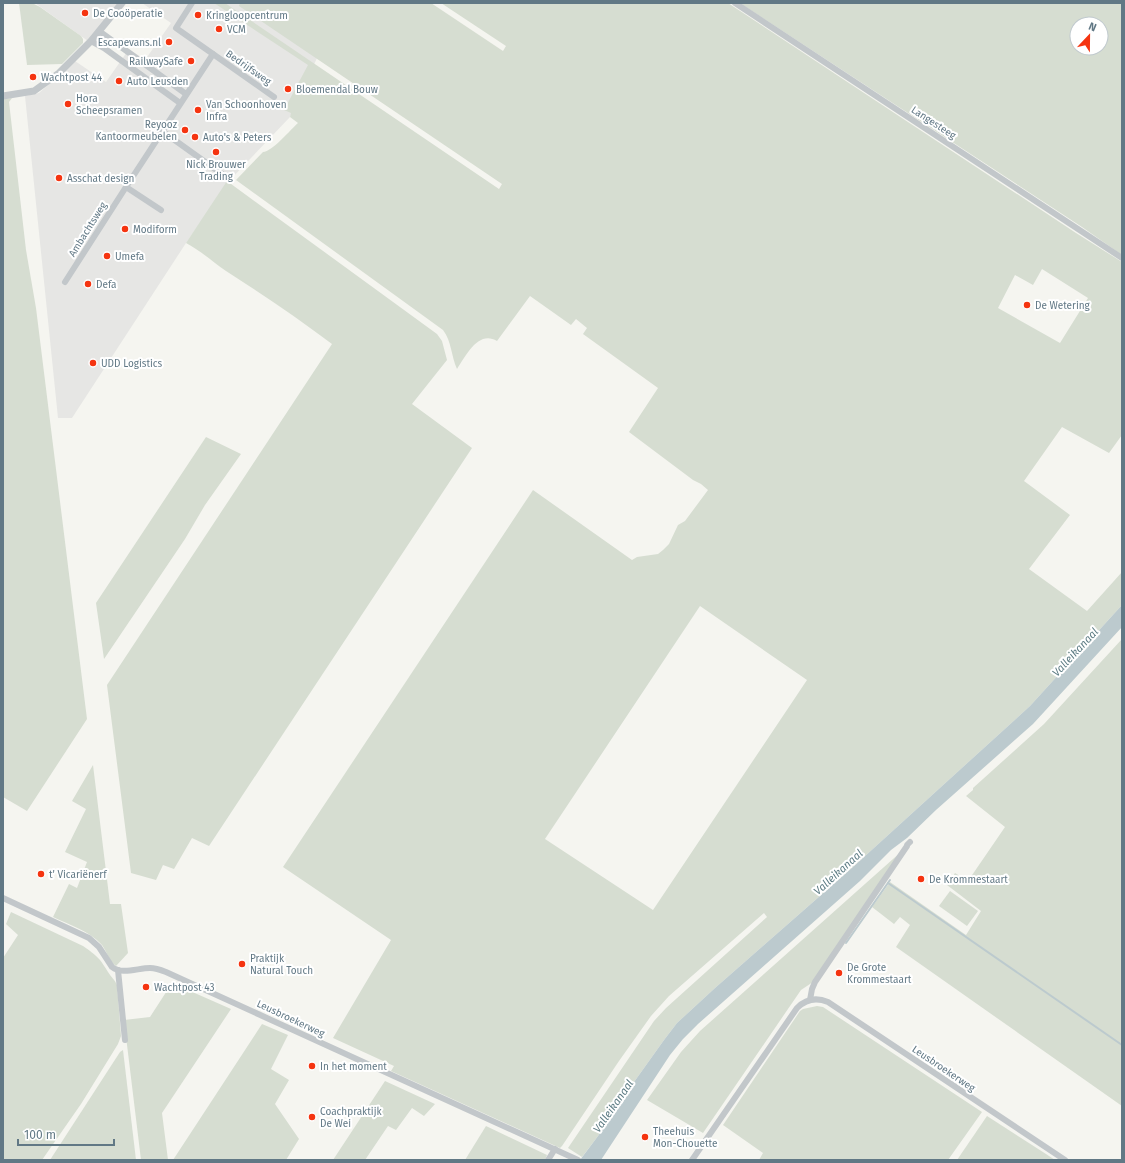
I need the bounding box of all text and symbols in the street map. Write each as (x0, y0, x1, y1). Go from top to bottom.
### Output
marker: De Cooöperatie (80, 8, 90, 18)
place label: De Cooöperatie (93, 8, 163, 20)
marker: Kringloopcentrum (193, 10, 203, 20)
place label: Kringloopcentrum (206, 10, 288, 22)
north arrow (1069, 16, 1109, 56)
text: N (1087, 20, 1098, 35)
marker: VCM (214, 24, 224, 34)
place label: VCM (227, 24, 246, 36)
place label: Escapevans.nl (98, 37, 161, 49)
marker: Escapevans.nl (164, 37, 174, 47)
street label: Bedrijfsweg (223, 48, 274, 88)
place label: RailwaySafe (129, 56, 183, 68)
marker: RailwaySafe (186, 56, 196, 66)
marker: Wachtpost 44 (28, 72, 38, 82)
place label: Wachtpost 44 (41, 72, 103, 84)
marker: Auto Leusden (114, 76, 124, 86)
place label: Auto Leusden (127, 76, 188, 88)
marker: Bloemendal Bouw (283, 84, 293, 94)
place label: Bloemendal Bouw (296, 84, 378, 96)
place label: Hora Scheepsramen (76, 93, 142, 117)
marker: Hora Scheepsramen (63, 99, 73, 109)
place label: Van Schoonhoven Infra (206, 99, 287, 123)
street label: Langesteeg (909, 104, 959, 142)
marker: Van Schoonhoven Infra (193, 105, 203, 115)
place label: Reyooz Kantoormeubelen (95, 119, 178, 143)
marker: Reyooz Kantoormeubelen (180, 125, 190, 135)
marker: Auto's & Peters (190, 132, 200, 142)
place label: Auto's & Peters (203, 132, 272, 144)
marker: Nick Brouwer Trading (211, 147, 221, 157)
place label: Nick Brouwer Trading (186, 159, 246, 183)
marker: Asschat design (54, 173, 64, 183)
place label: Asschat design (67, 173, 134, 185)
street label: Ambachtsweg (66, 199, 110, 259)
marker: Modiform (120, 224, 130, 234)
place label: Modiform (133, 224, 177, 236)
marker: Umefa (102, 251, 112, 261)
place label: Umefa (115, 251, 144, 263)
marker: Defa (83, 279, 93, 289)
place label: Defa (96, 279, 116, 291)
marker: De Wetering (1022, 300, 1032, 310)
place label: De Wetering (1035, 300, 1091, 312)
marker: UDD Logistics (88, 358, 98, 368)
place label: UDD Logistics (101, 358, 163, 370)
water label: Valleikanaal (1050, 625, 1101, 679)
water label: Valleikanaal (811, 847, 865, 898)
marker: t’ Vicariënerf (36, 869, 46, 879)
place label: t’ Vicariënerf (49, 869, 107, 881)
marker: De Krommestaart (916, 874, 926, 884)
place label: De Krommestaart (929, 874, 1008, 886)
place label: Praktijk Natural Touch (250, 953, 313, 977)
marker: Praktijk Natural Touch (237, 959, 247, 969)
place label: De Grote Krommestaart (847, 962, 912, 986)
marker: De Grote Krommestaart (834, 968, 844, 978)
marker: Wachtpost 43 (141, 982, 151, 992)
place label: Wachtpost 43 (154, 982, 215, 994)
street label: Leusbroekerweg (255, 998, 327, 1040)
street label: Leusbroekerweg (910, 1043, 978, 1095)
marker: In het moment (307, 1061, 317, 1071)
place label: In het moment (320, 1061, 387, 1073)
water label: Valleikanaal (590, 1077, 636, 1135)
place label: Coachpraktijk De Wei (320, 1106, 382, 1130)
marker: Coachpraktijk De Wei (307, 1112, 317, 1122)
scale bar (18, 1121, 114, 1147)
place label: Theehuis Mon-Chouette (653, 1126, 718, 1150)
text: 100 m (24, 1128, 56, 1142)
marker: Theehuis Mon-Chouette (640, 1132, 650, 1142)

